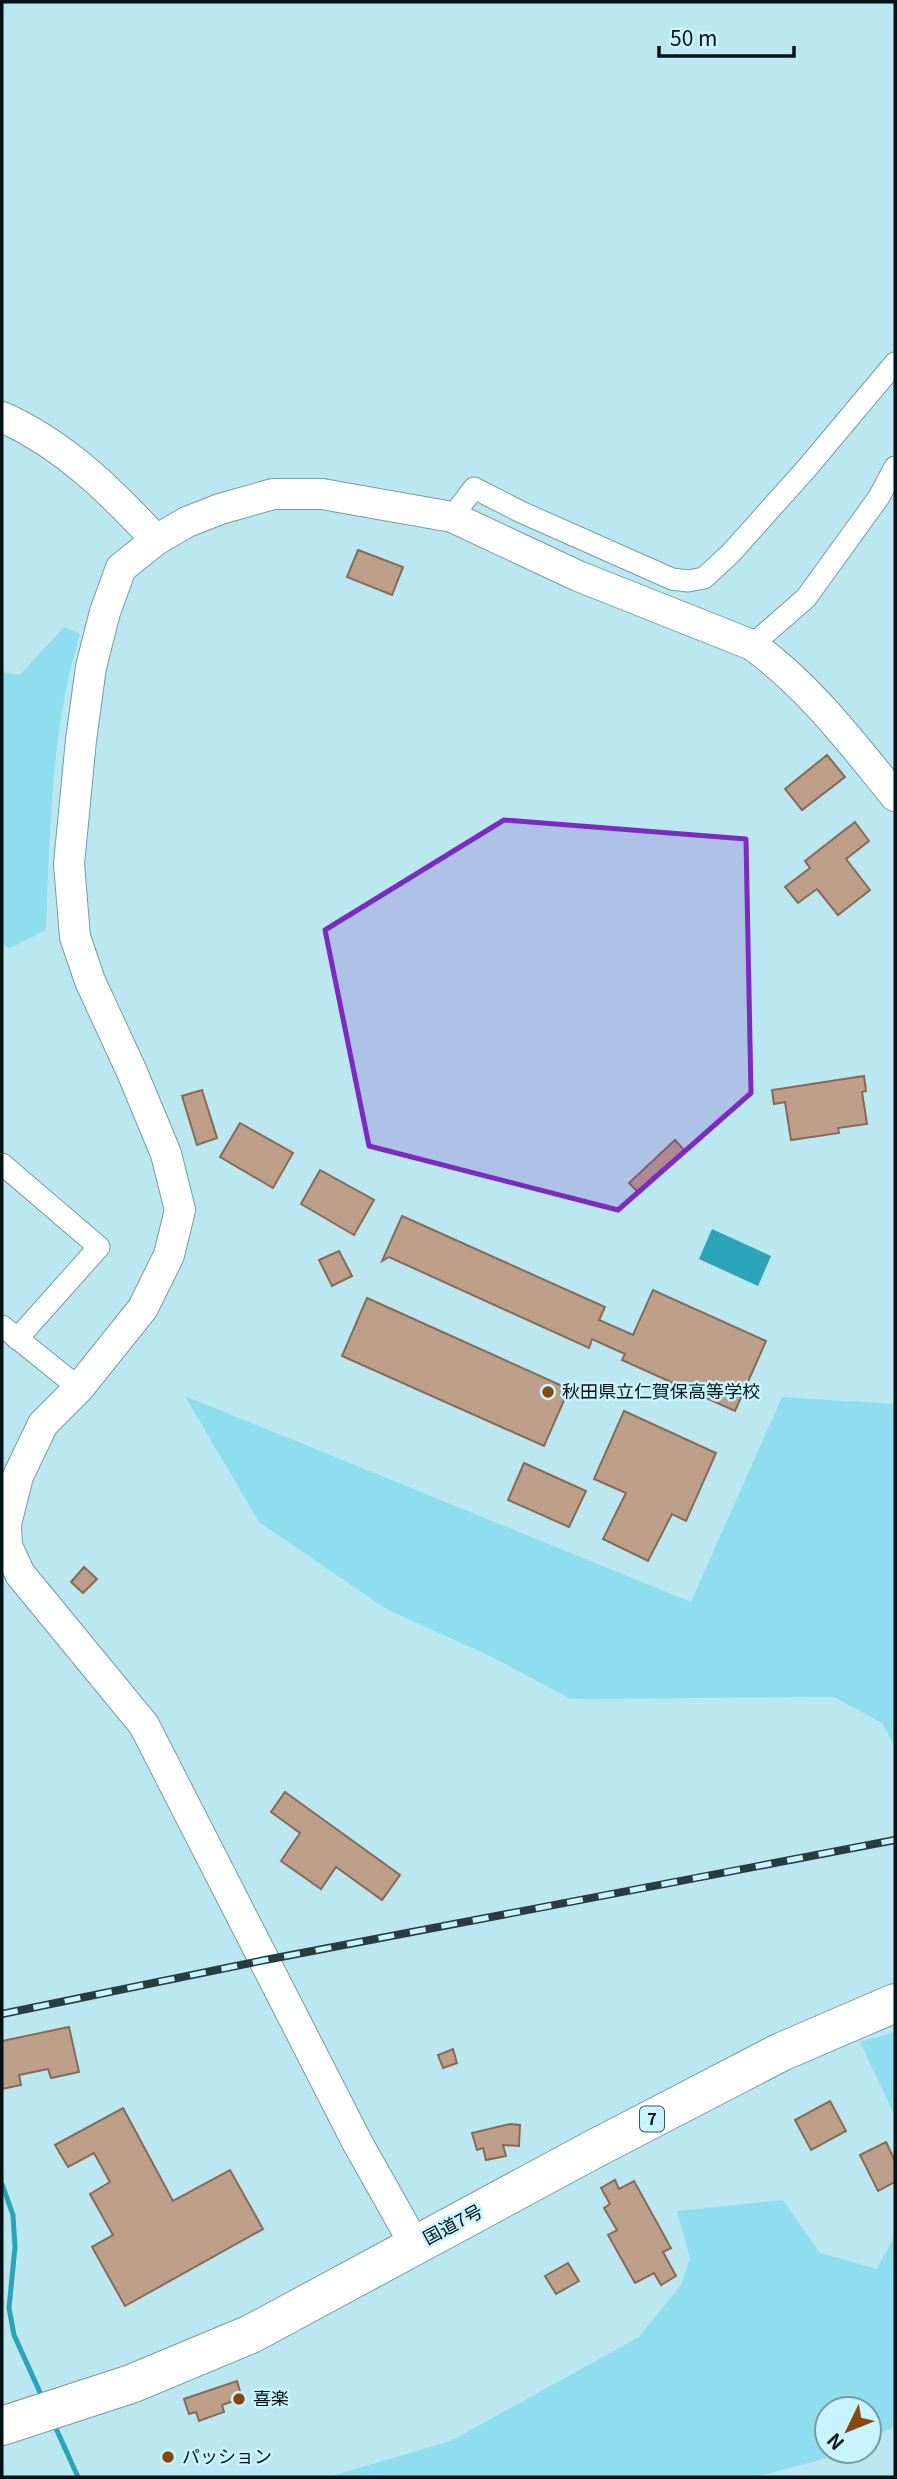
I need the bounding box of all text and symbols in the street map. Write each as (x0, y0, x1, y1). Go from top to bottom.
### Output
scale bar (659, 14, 794, 58)
text: 50 m (670, 22, 717, 52)
place label: 秋田県立仁賀保高等学校 (562, 1377, 760, 1403)
marker: 秋田県立仁賀保高等学校 (540, 1384, 556, 1400)
road number: 7 (640, 2106, 664, 2132)
street label: 国道7号 (418, 2197, 486, 2250)
place label: 喜楽 (253, 2384, 289, 2410)
marker: 喜楽 (231, 2391, 247, 2407)
north arrow (813, 2395, 883, 2465)
text: N (820, 2428, 849, 2457)
place label: パッション (182, 2442, 272, 2468)
marker: パッション (160, 2449, 176, 2465)

